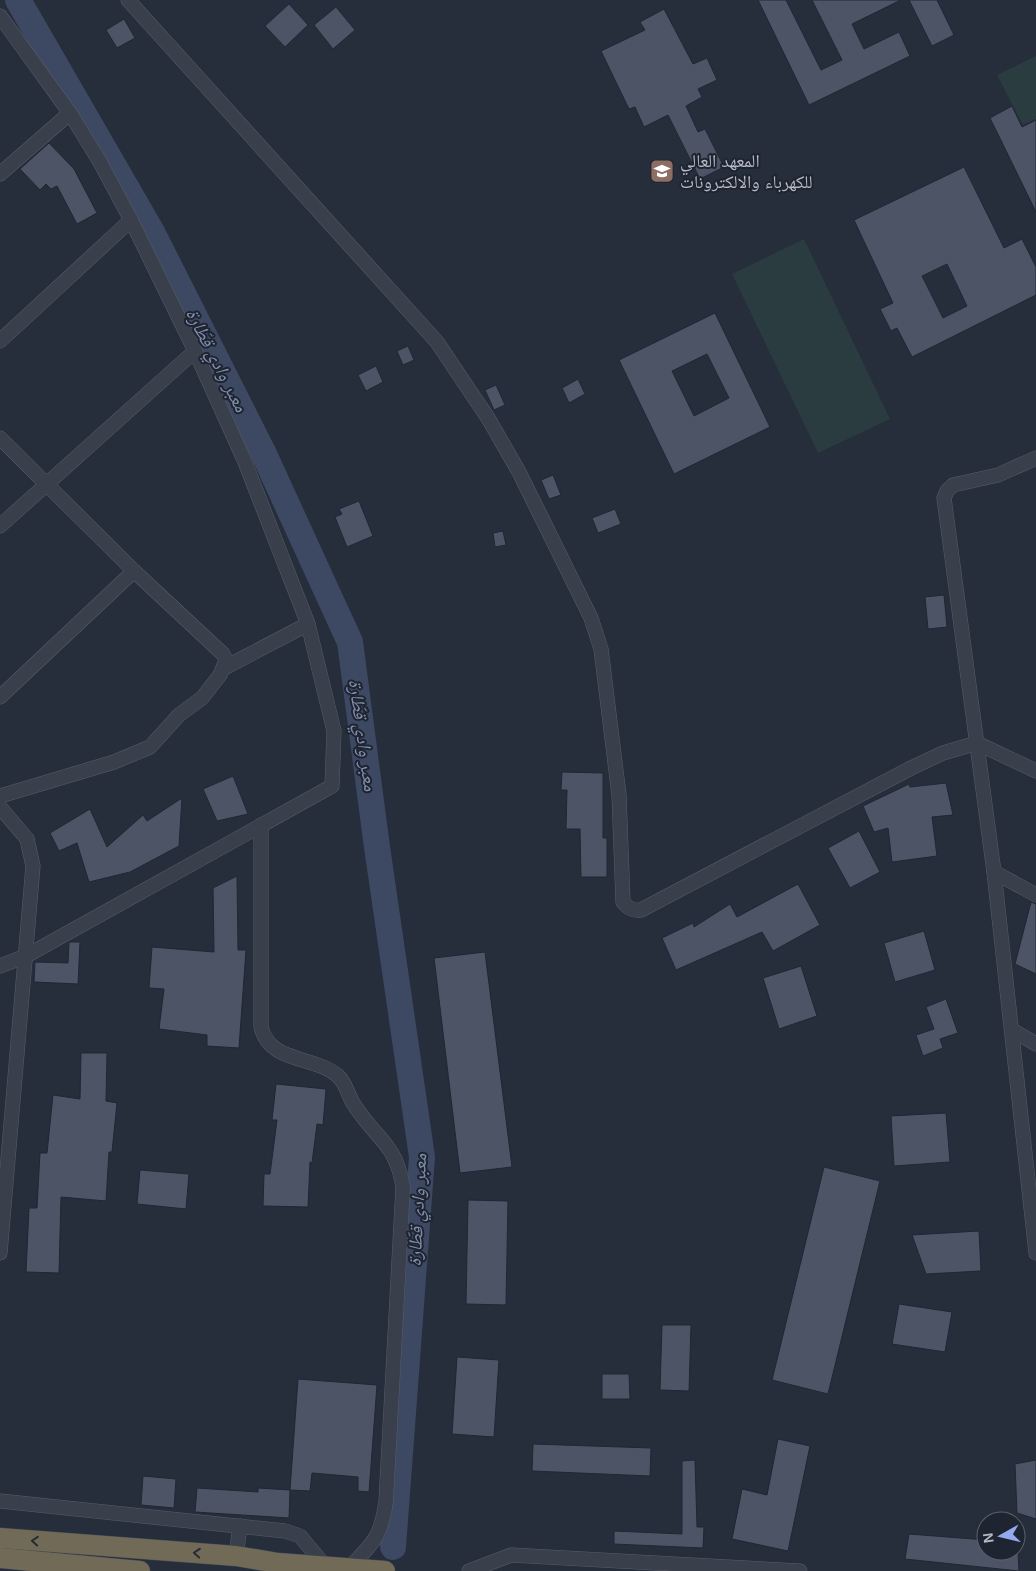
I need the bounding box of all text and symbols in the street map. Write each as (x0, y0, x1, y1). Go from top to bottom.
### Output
place label: المعهد العالي للكهرباء والالكترونات (680, 151, 813, 193)
school or university icon: المعهد العالي للكهرباء والالكترونات (649, 158, 675, 184)
water label: معبر وادي قطّارة (178, 305, 252, 418)
water label: معبر وادي قطّارة (340, 678, 381, 793)
water label: معبر وادي قطّارة (404, 1153, 435, 1267)
north arrow (976, 1511, 1026, 1561)
text: N (979, 1532, 997, 1544)
one-way arrow (31, 1536, 39, 1547)
one-way arrow (193, 1548, 201, 1559)

